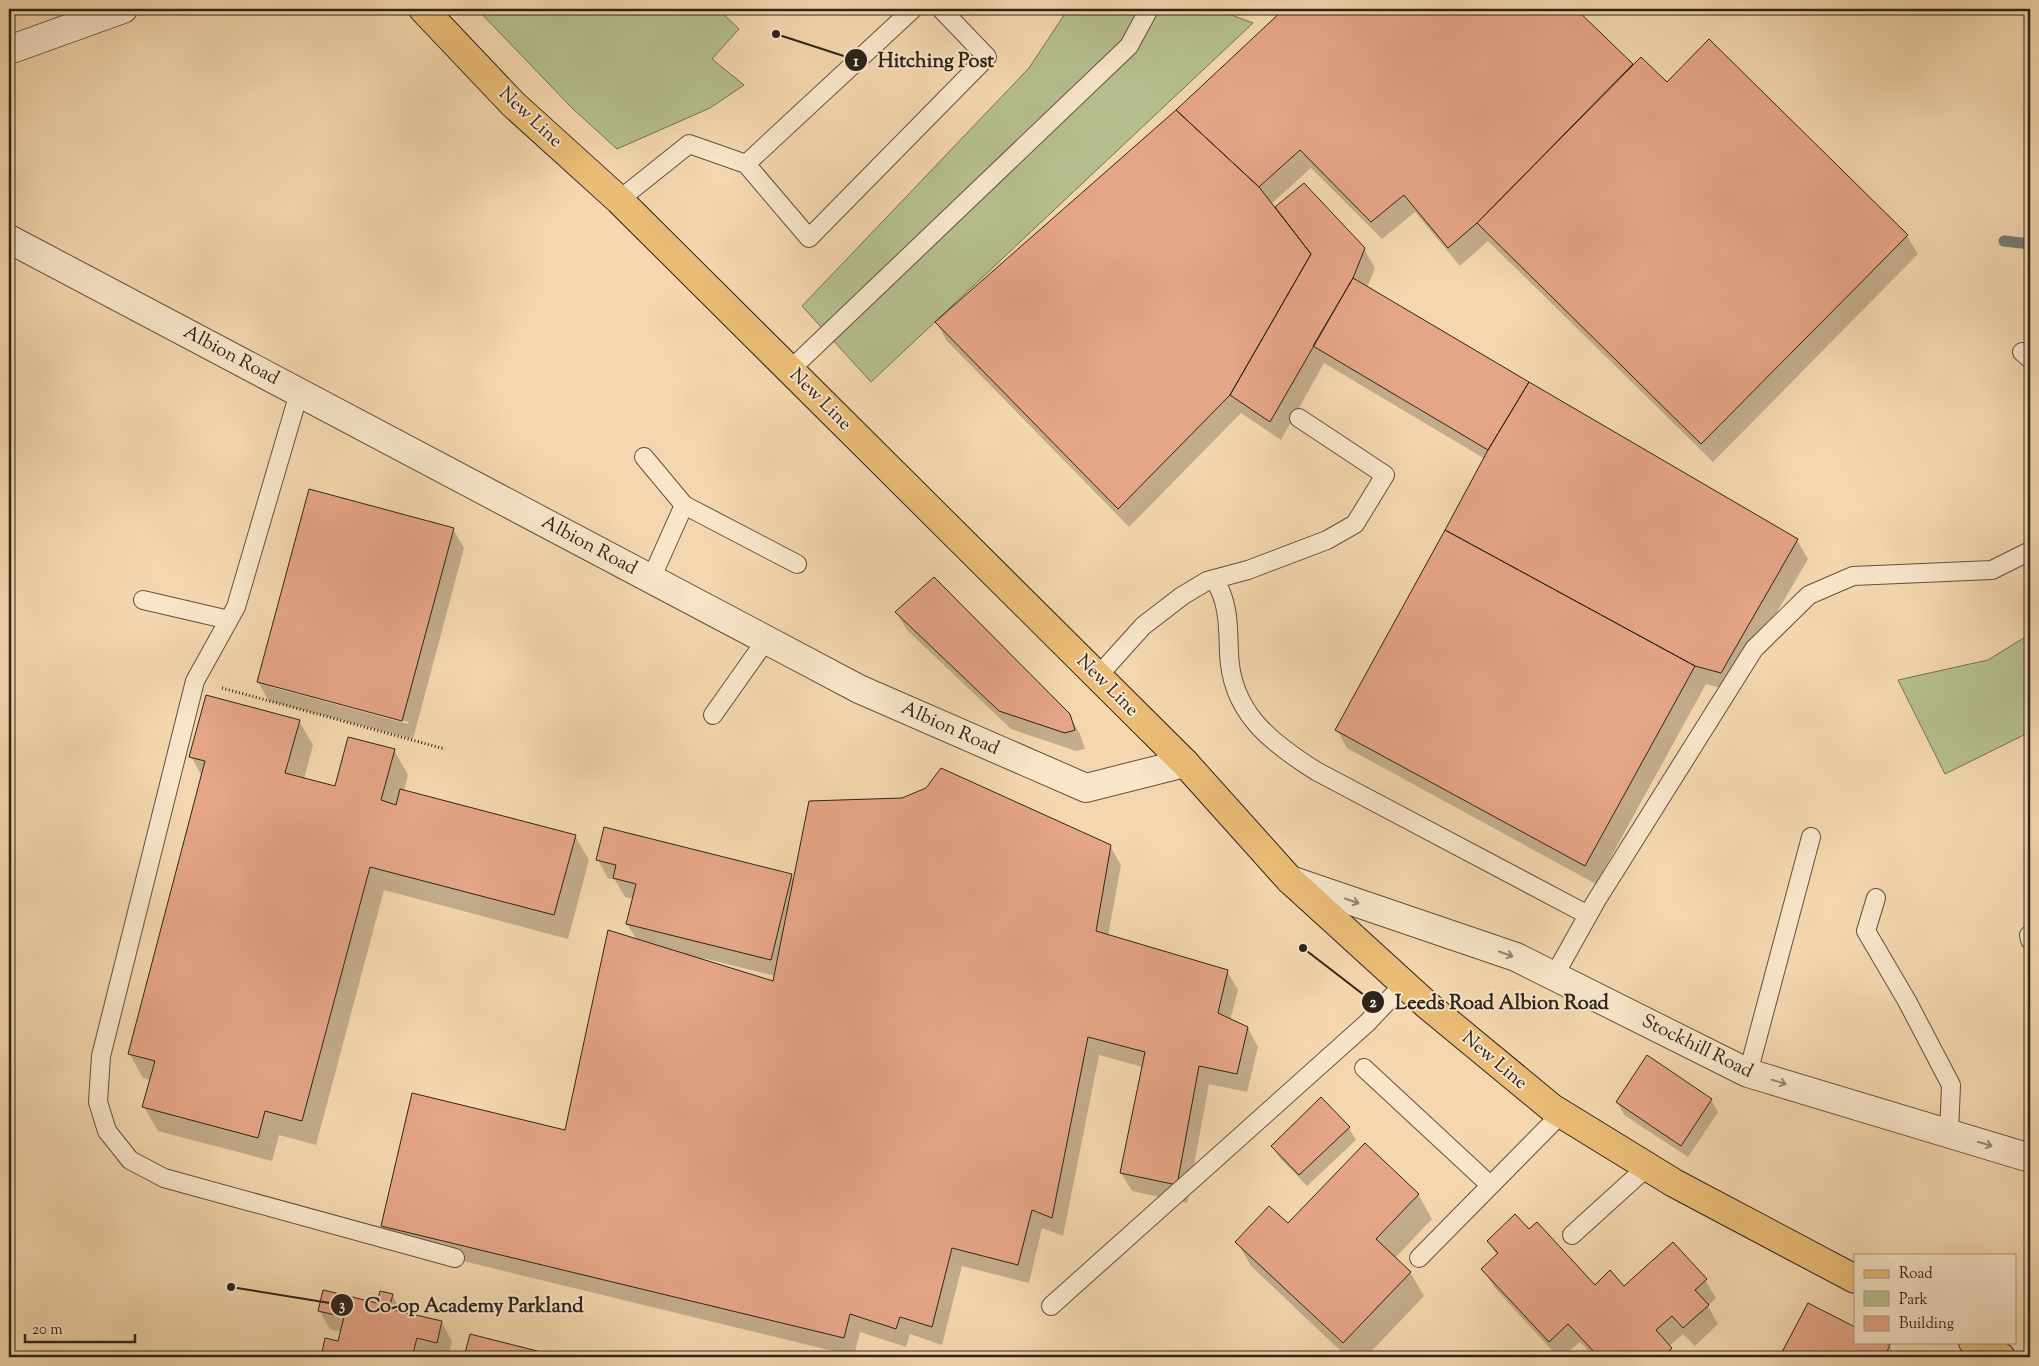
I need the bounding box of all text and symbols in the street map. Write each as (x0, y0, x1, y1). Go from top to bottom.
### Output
callout: Hitching Post (843, 43, 1005, 78)
text: Hitching Post (878, 48, 994, 77)
text: 1 (853, 52, 859, 73)
street label: New Line (492, 81, 568, 155)
street label: Albion Road (178, 319, 284, 393)
street label: New Line (783, 363, 857, 437)
street label: Albion Road (536, 509, 642, 583)
street label: New Line (1070, 649, 1144, 723)
street label: Albion Road (897, 695, 1004, 763)
one-way arrow (1344, 897, 1359, 906)
one-way arrow (1498, 950, 1513, 959)
callout: Leeds Road Albion Road (1361, 984, 1619, 1019)
text: Leeds Road Albion Road (1395, 990, 1610, 1019)
text: 2 (1369, 993, 1377, 1014)
street label: Stockhill Road (1637, 1008, 1758, 1086)
street label: New Line (1455, 1025, 1533, 1097)
one-way arrow (1771, 1078, 1787, 1088)
one-way arrow (1977, 1140, 1993, 1150)
legend (1854, 1254, 2016, 1344)
text: Road (1899, 1264, 1933, 1285)
callout: Co-op Academy Parkland (329, 1288, 593, 1323)
text: Park (1899, 1290, 1928, 1311)
text: Co-op Academy Parkland (364, 1293, 584, 1322)
text: 3 (339, 1296, 345, 1317)
scale bar (25, 1311, 135, 1343)
text: Building (1899, 1314, 1954, 1335)
text: 20 m (32, 1320, 63, 1341)

